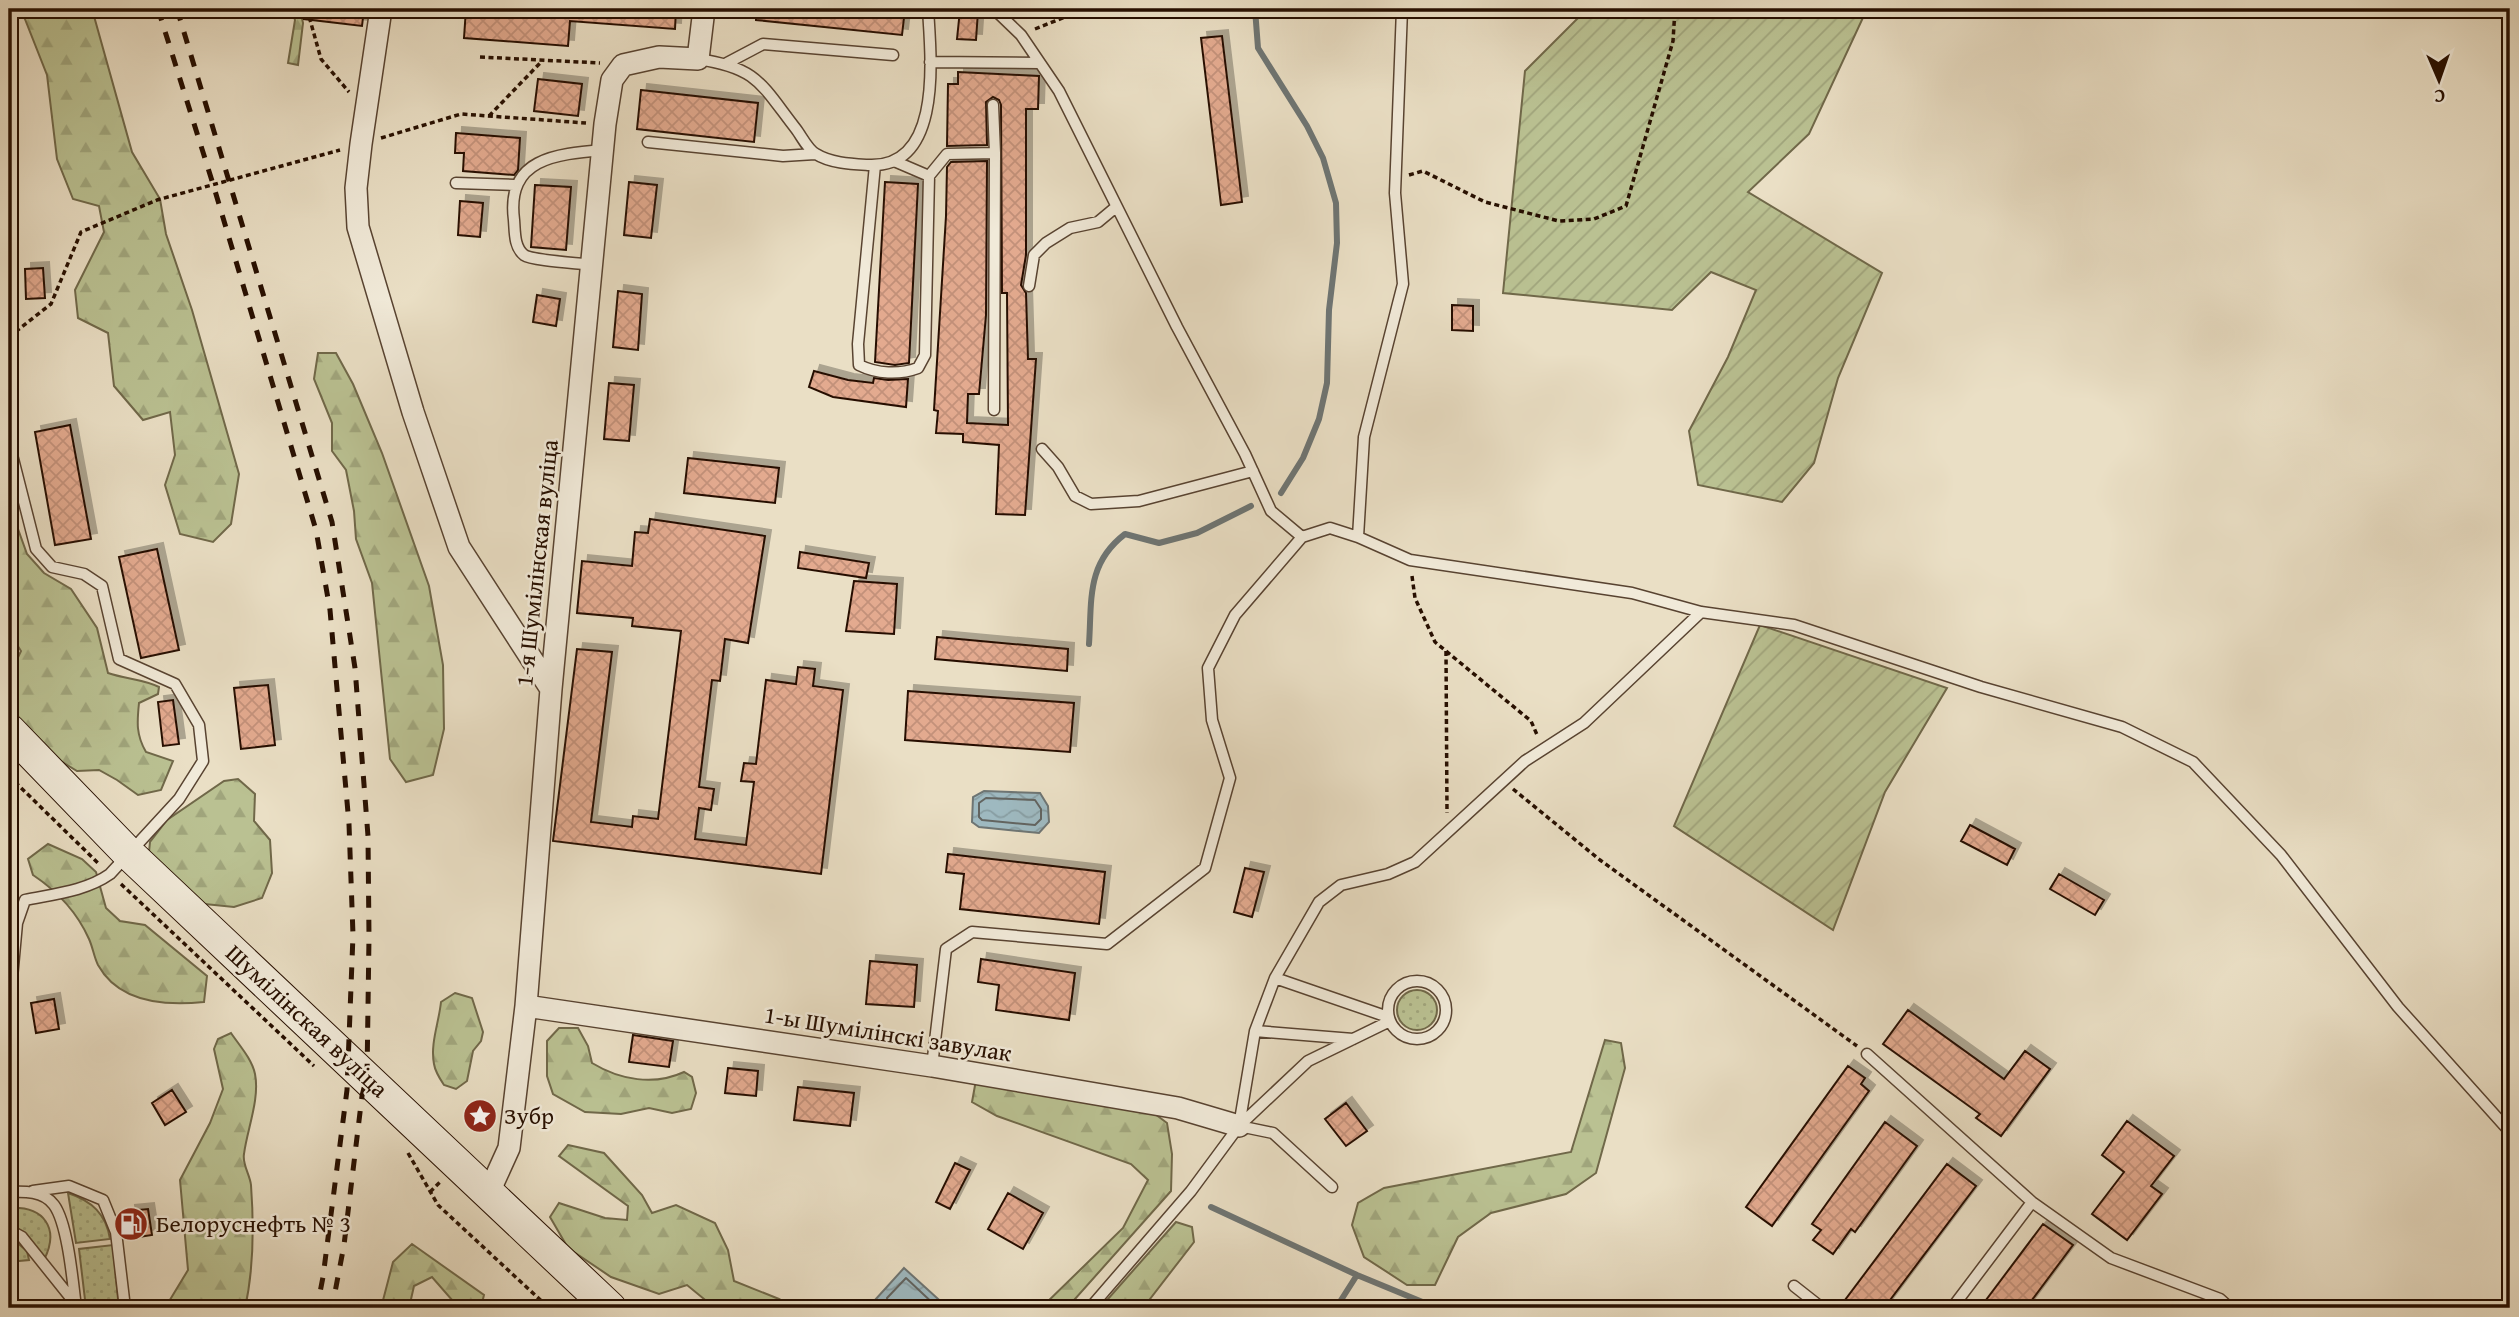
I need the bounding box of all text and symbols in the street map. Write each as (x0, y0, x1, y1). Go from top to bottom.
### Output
north arrow (2404, 46, 2474, 116)
text: С (2433, 83, 2445, 111)
street label: 1-я Шумілінская вуліца (506, 437, 567, 688)
street label: Шумілінская вуліца (218, 936, 397, 1106)
street label: 1-ы Шумілінскі завулак (762, 997, 1015, 1070)
place icon: Зубр (461, 1097, 499, 1135)
place label: Зубр (504, 1098, 554, 1133)
fuel station icon: Белоруснефть № 3 (112, 1205, 150, 1243)
place label: Белоруснефть № 3 (156, 1206, 351, 1241)

